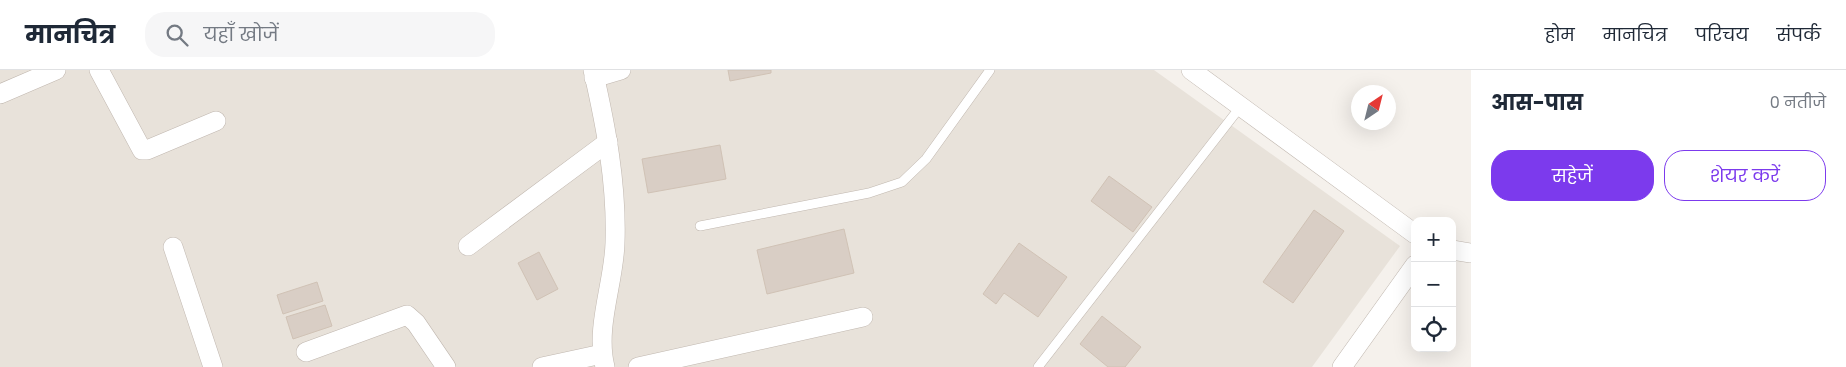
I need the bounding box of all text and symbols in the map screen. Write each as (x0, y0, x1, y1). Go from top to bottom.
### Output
search box (145, 12, 495, 57)
text: मानचित्र (25, 18, 115, 51)
icon: search (163, 21, 191, 49)
text: यहाँ खोजें (203, 21, 279, 48)
text: होम (1545, 22, 1575, 47)
text: मानचित्र (1603, 22, 1667, 47)
text: परिचय (1695, 22, 1749, 47)
text: संपर्क (1777, 22, 1821, 47)
north arrow (1351, 85, 1396, 130)
text: आस-पास (1491, 88, 1583, 117)
text: 0 नतीजे (1770, 91, 1826, 114)
button: सहेजें (1491, 150, 1654, 201)
button: शेयर करें (1664, 150, 1826, 201)
map controls (1411, 217, 1456, 352)
button: + (1411, 217, 1456, 262)
button: − (1411, 262, 1456, 307)
button: locate (1411, 307, 1456, 352)

